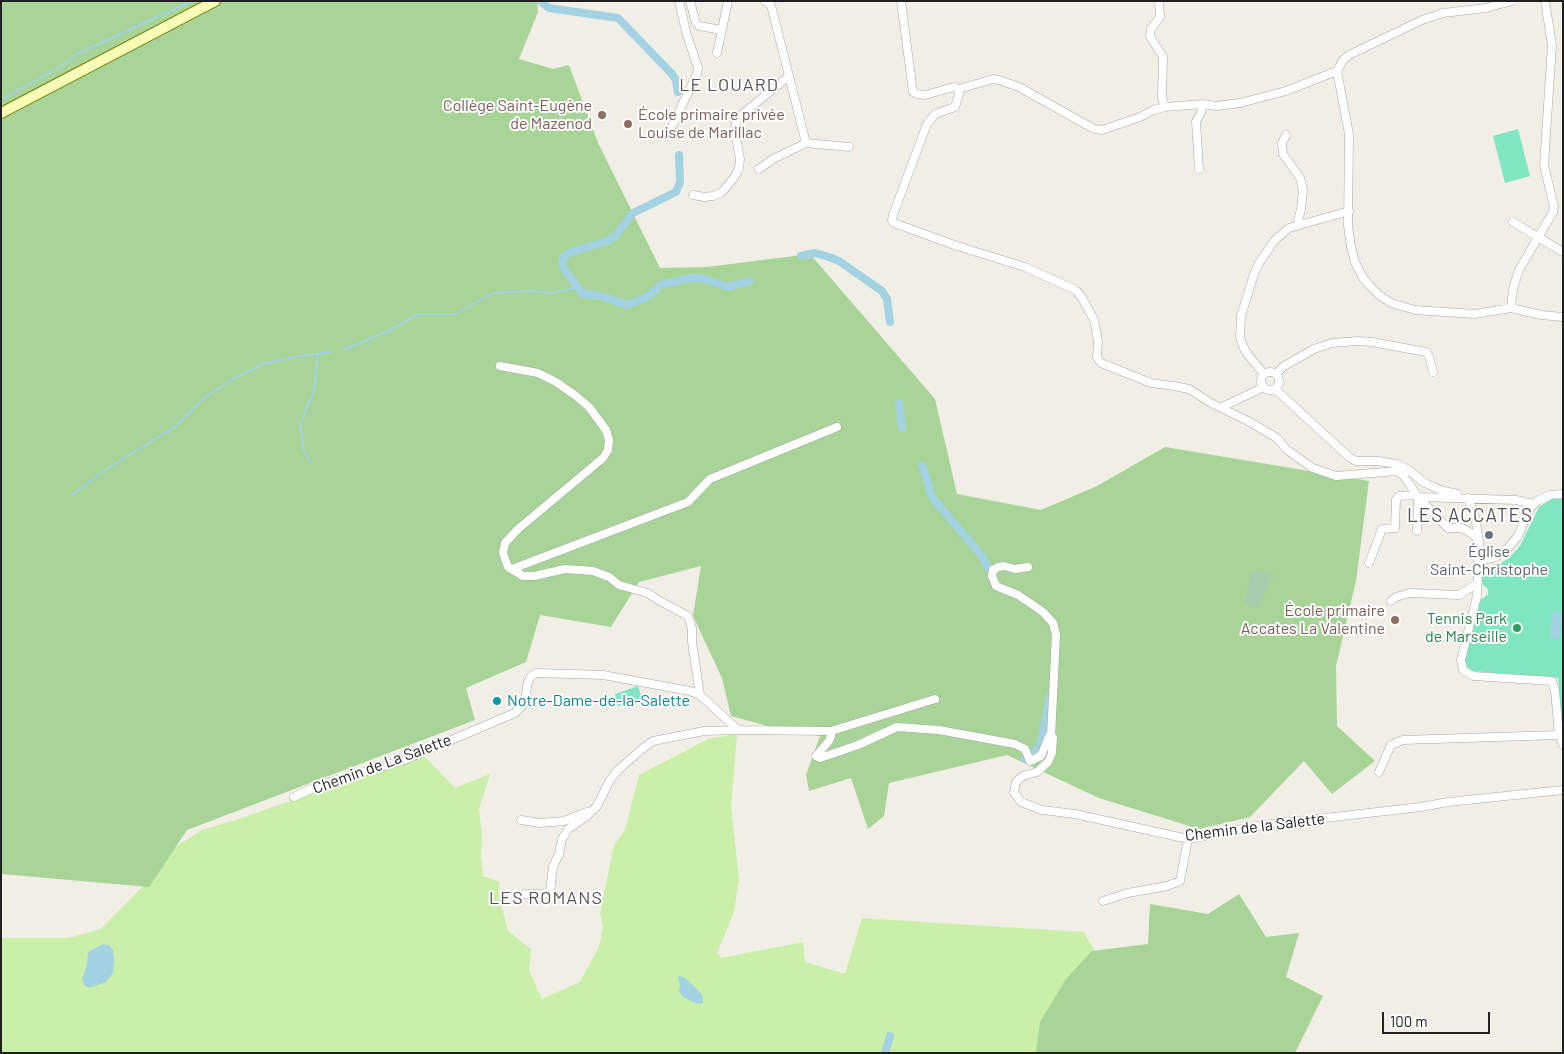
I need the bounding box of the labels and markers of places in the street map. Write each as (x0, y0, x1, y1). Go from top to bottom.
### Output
place label: Collège Saint-Eugène de Mazenod (443, 96, 592, 134)
place label: École primaire privée Louise de Marillac (638, 105, 785, 143)
marker: Collège Saint-Eugène de Mazenod (596, 109, 608, 121)
marker: École primaire privée Louise de Marillac (622, 118, 634, 130)
marker: Église Saint-Christophe (1483, 529, 1495, 541)
place label: Église Saint-Christophe (1430, 542, 1548, 580)
place label: École primaire Accates La Valentine (1241, 601, 1385, 639)
place label: Tennis Park de Marseille (1425, 609, 1507, 647)
marker: École primaire Accates La Valentine (1389, 614, 1401, 626)
marker: Tennis Park de Marseille (1511, 622, 1523, 634)
place label: Notre-Dame-de-la-Salette (507, 691, 690, 711)
marker: Notre-Dame-de-la-Salette (491, 695, 503, 707)

